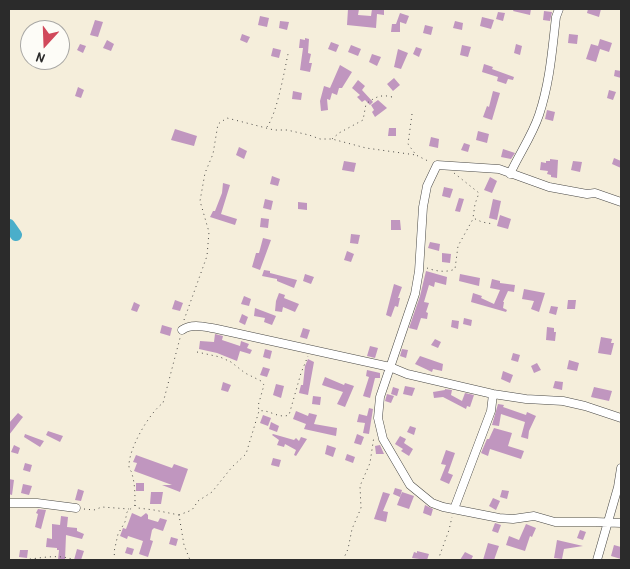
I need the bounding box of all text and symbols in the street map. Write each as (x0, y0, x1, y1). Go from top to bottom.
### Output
north arrow (20, 20, 70, 70)
text: N (33, 48, 47, 69)

